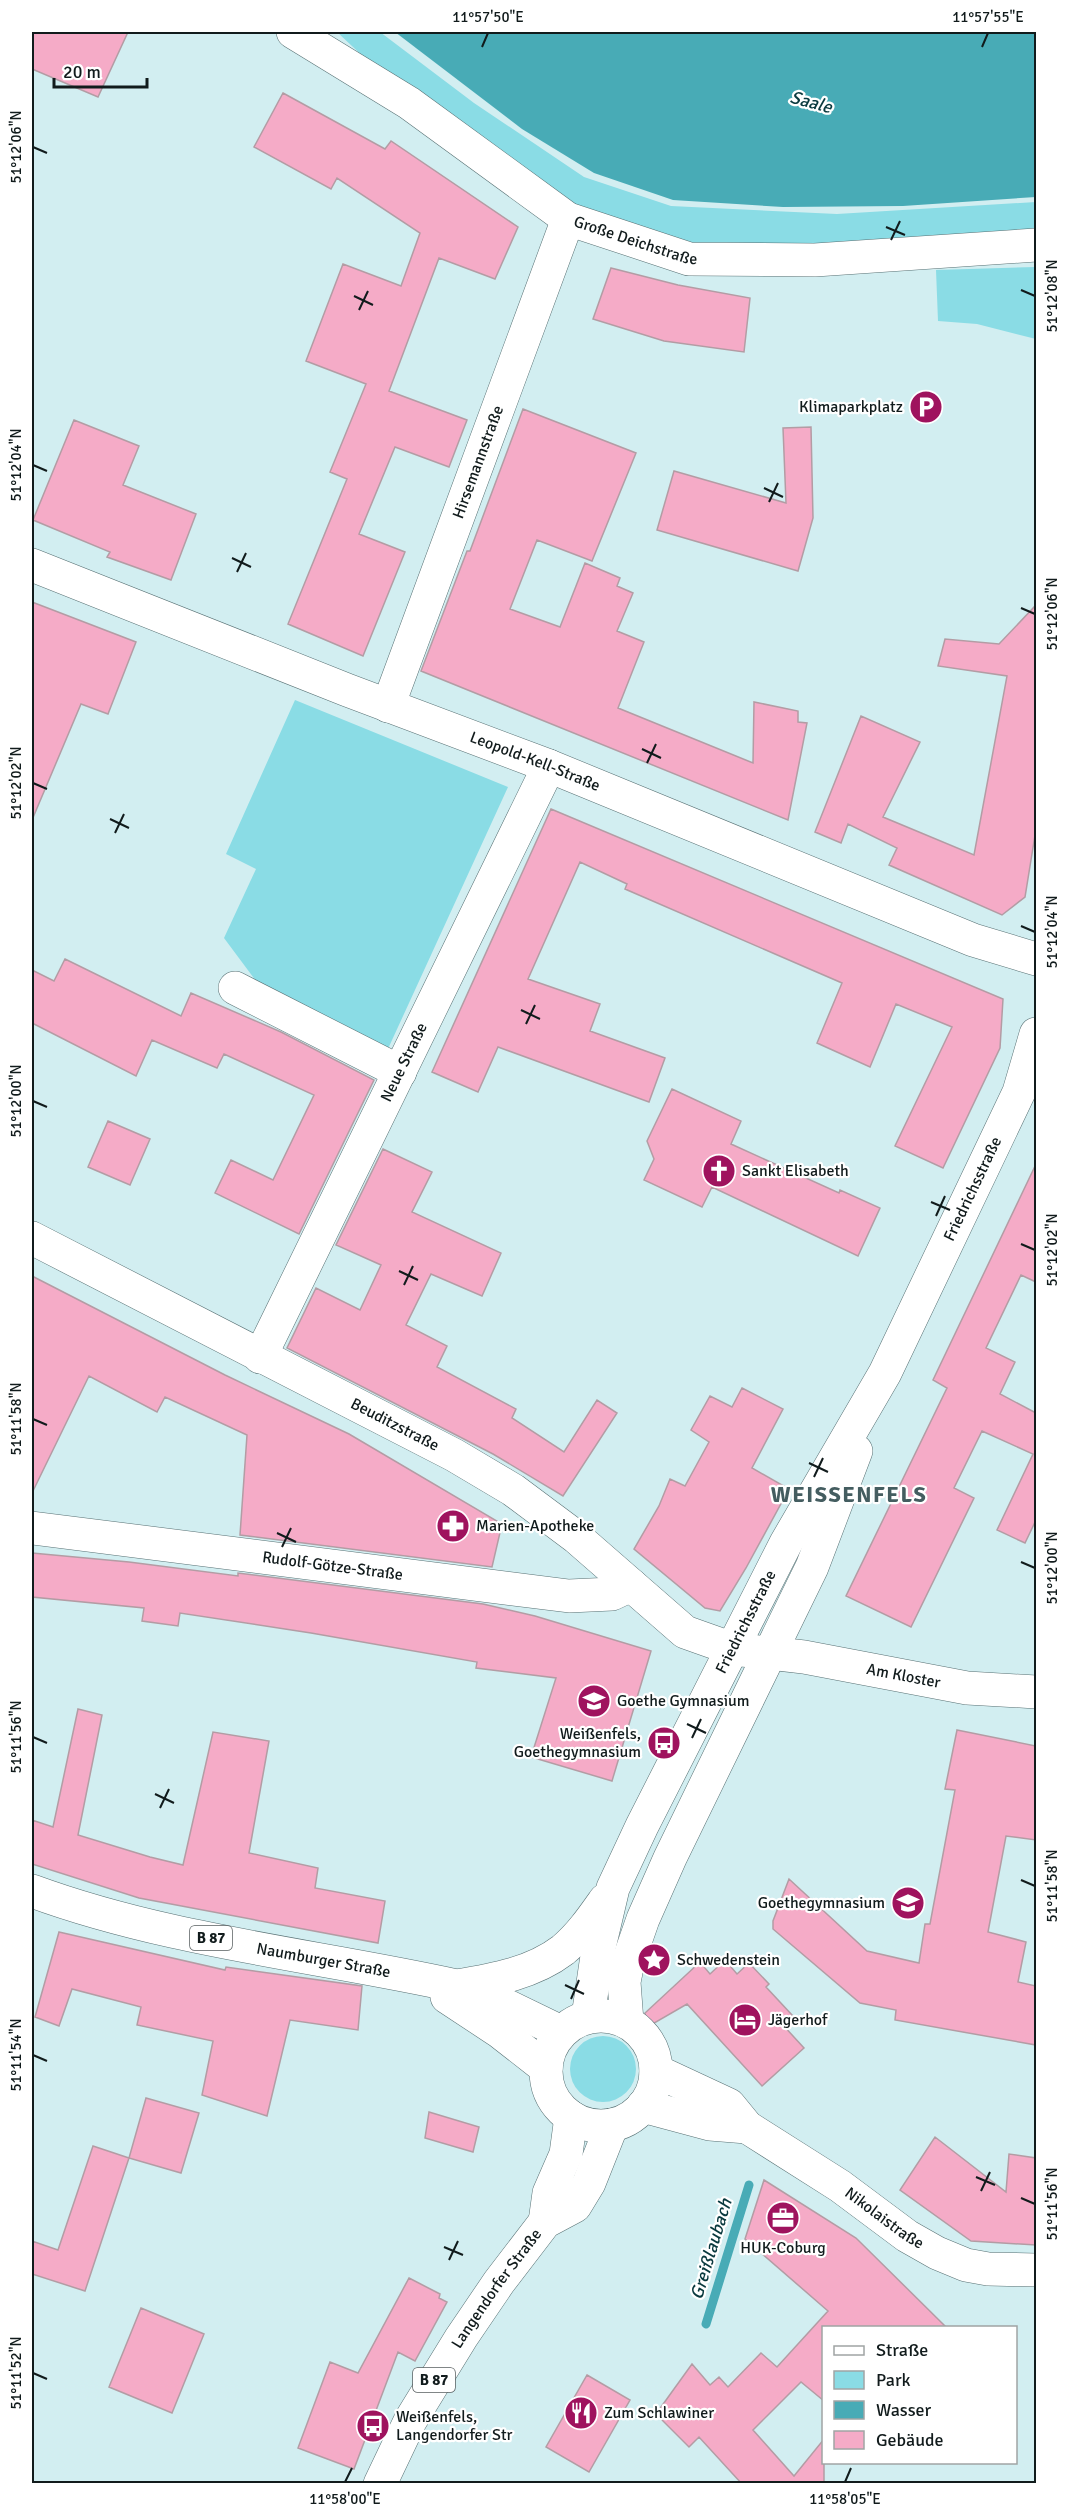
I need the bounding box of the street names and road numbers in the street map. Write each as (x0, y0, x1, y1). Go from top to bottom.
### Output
street label: Große Deichstraße (571, 212, 697, 269)
street label: Hirsemannstraße (448, 403, 508, 521)
street label: Leopold-Kell-Straße (467, 727, 603, 796)
street label: Neue Straße (376, 1019, 432, 1105)
street label: Friedrichsstraße (939, 1134, 1006, 1245)
street label: Beuditzstraße (347, 1394, 442, 1456)
street label: Rudolf-Götze-Straße (261, 1547, 404, 1585)
street label: Friedrichsstraße (711, 1567, 780, 1677)
street label: Am Kloster (865, 1659, 942, 1693)
road number: B 87 (190, 1926, 232, 1950)
street label: Naumburger Straße (255, 1938, 392, 1982)
street label: Nikolaistraße (841, 2183, 927, 2253)
street label: Langendorfer Straße (447, 2225, 546, 2352)
road number: B 87 (413, 2368, 455, 2392)

